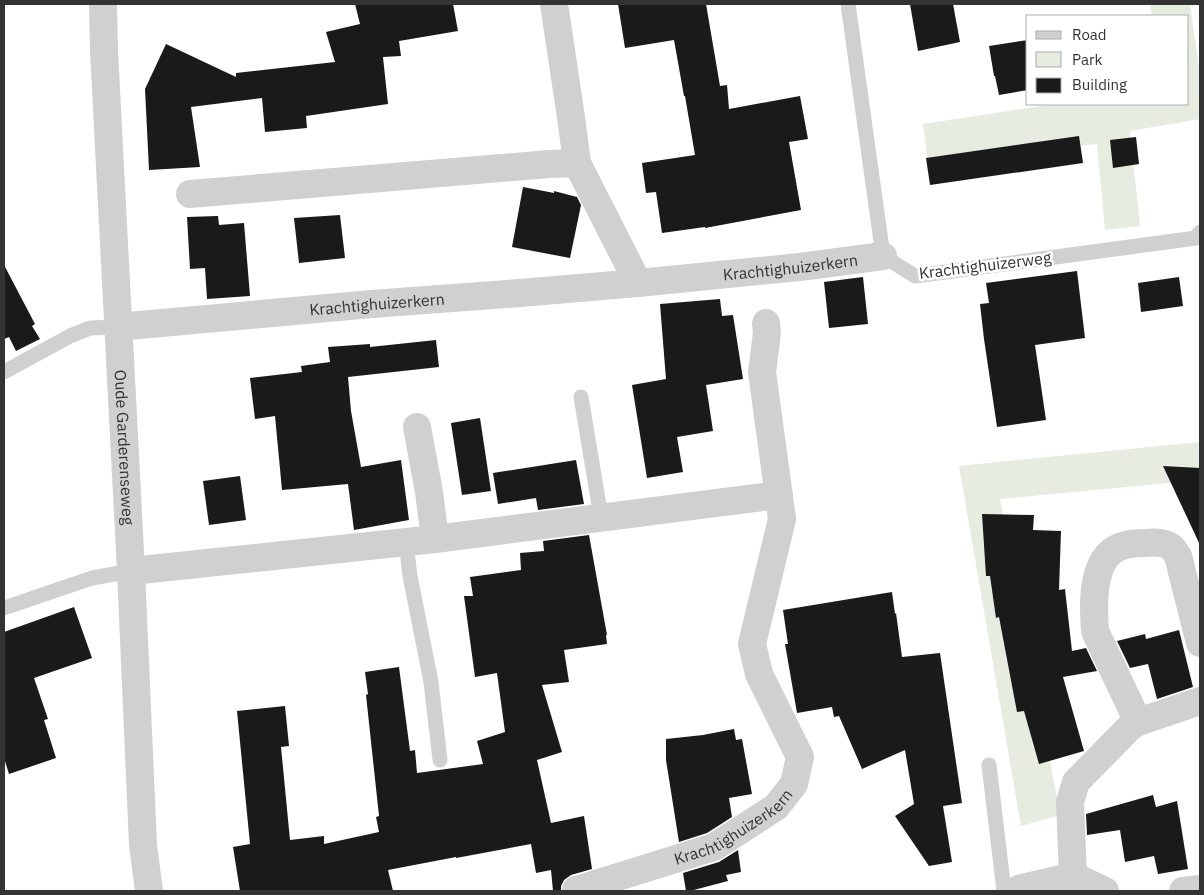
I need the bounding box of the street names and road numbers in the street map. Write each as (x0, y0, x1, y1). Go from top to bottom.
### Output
street label: Krachtighuizerweg (918, 247, 1053, 283)
street label: Krachtighuizerkern (722, 249, 859, 285)
street label: Krachtighuizerkern (308, 289, 445, 320)
street label: Oude Garderenseweg (111, 369, 139, 526)
street label: Krachtighuizerkern (672, 785, 797, 869)

